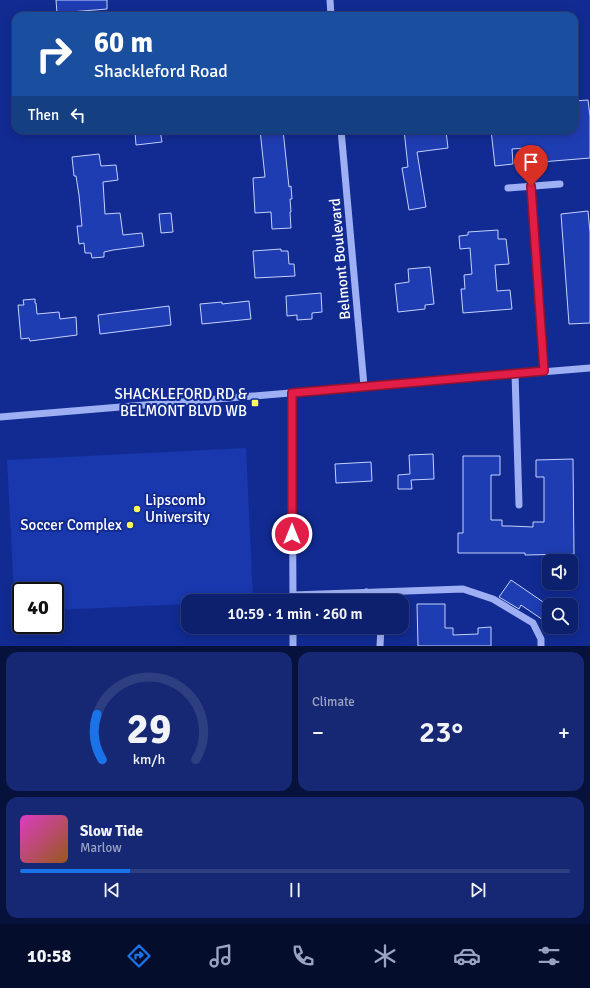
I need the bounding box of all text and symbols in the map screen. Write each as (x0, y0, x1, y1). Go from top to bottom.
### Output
text: 60 m (94, 26, 153, 60)
icon: right (28, 28, 80, 80)
text: Shackleford Road (94, 60, 228, 82)
icon: left (67, 104, 89, 126)
text: Then (28, 106, 59, 124)
pin (514, 145, 548, 186)
icon: arrive (520, 151, 542, 173)
street label: Belmont Boulevard (326, 197, 354, 320)
place label: SHACKLEFORD RD & BELMONT BLVD WB (114, 385, 248, 420)
marker: SHACKLEFORD RD & BELMONT BLVD WB (250, 398, 260, 408)
place label: Lipscomb University (145, 491, 210, 526)
marker: Lipscomb University (132, 504, 142, 514)
position arrow (271, 513, 313, 555)
place label: Soccer Complex (20, 516, 122, 534)
marker: Soccer Complex (125, 520, 135, 530)
map controls (542, 554, 578, 634)
button: sound (542, 554, 578, 590)
speed limit sign: 40 (12, 582, 64, 634)
button: search (542, 598, 578, 634)
text: 10:59 · 1 min · 260 m (228, 605, 362, 623)
text: Climate (312, 694, 355, 710)
text: 29 (127, 703, 171, 754)
text: 23° (419, 714, 463, 751)
text: − (312, 719, 324, 746)
text: + (558, 719, 570, 746)
text: km/h (133, 750, 165, 767)
text: Slow Tide (80, 822, 143, 840)
text: Marlow (80, 840, 122, 856)
icon: previous (101, 879, 123, 901)
icon: pause (284, 879, 306, 901)
icon: next (467, 879, 489, 901)
icon: directions (125, 942, 153, 970)
icon: music (207, 942, 235, 970)
icon: phone (289, 942, 317, 970)
icon: climate (371, 942, 399, 970)
icon: car (453, 942, 481, 970)
icon: filters (535, 942, 563, 970)
text: 10:58 (27, 945, 71, 967)

